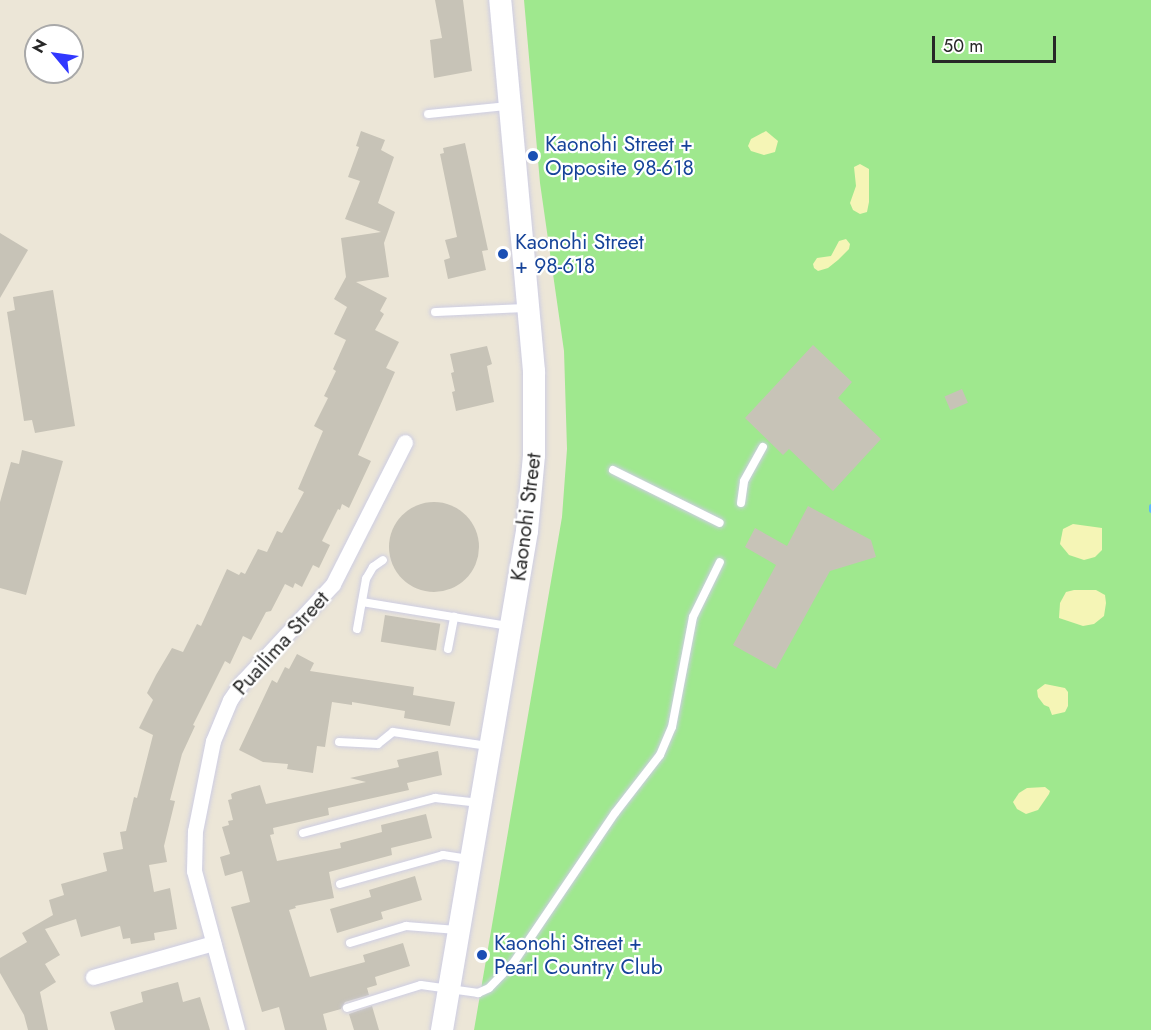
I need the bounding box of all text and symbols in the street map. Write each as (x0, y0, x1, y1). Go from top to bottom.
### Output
north arrow (24, 24, 84, 84)
scale bar (935, 24, 1060, 62)
text: 50 m (943, 33, 983, 59)
text: N (26, 35, 53, 57)
place label: Kaonohi Street + Opposite 98-618 (545, 131, 694, 181)
marker: Kaonohi Street + Opposite 98-618 (526, 149, 540, 163)
place label: Kaonohi Street + 98-618 (515, 229, 644, 279)
marker: Kaonohi Street + 98-618 (496, 247, 510, 261)
street label: Kaonohi Street (506, 452, 546, 582)
street label: Puailima Street (228, 586, 334, 700)
place label: Kaonohi Street + Pearl Country Club (494, 930, 663, 980)
marker: Kaonohi Street + Pearl Country Club (475, 948, 489, 962)

